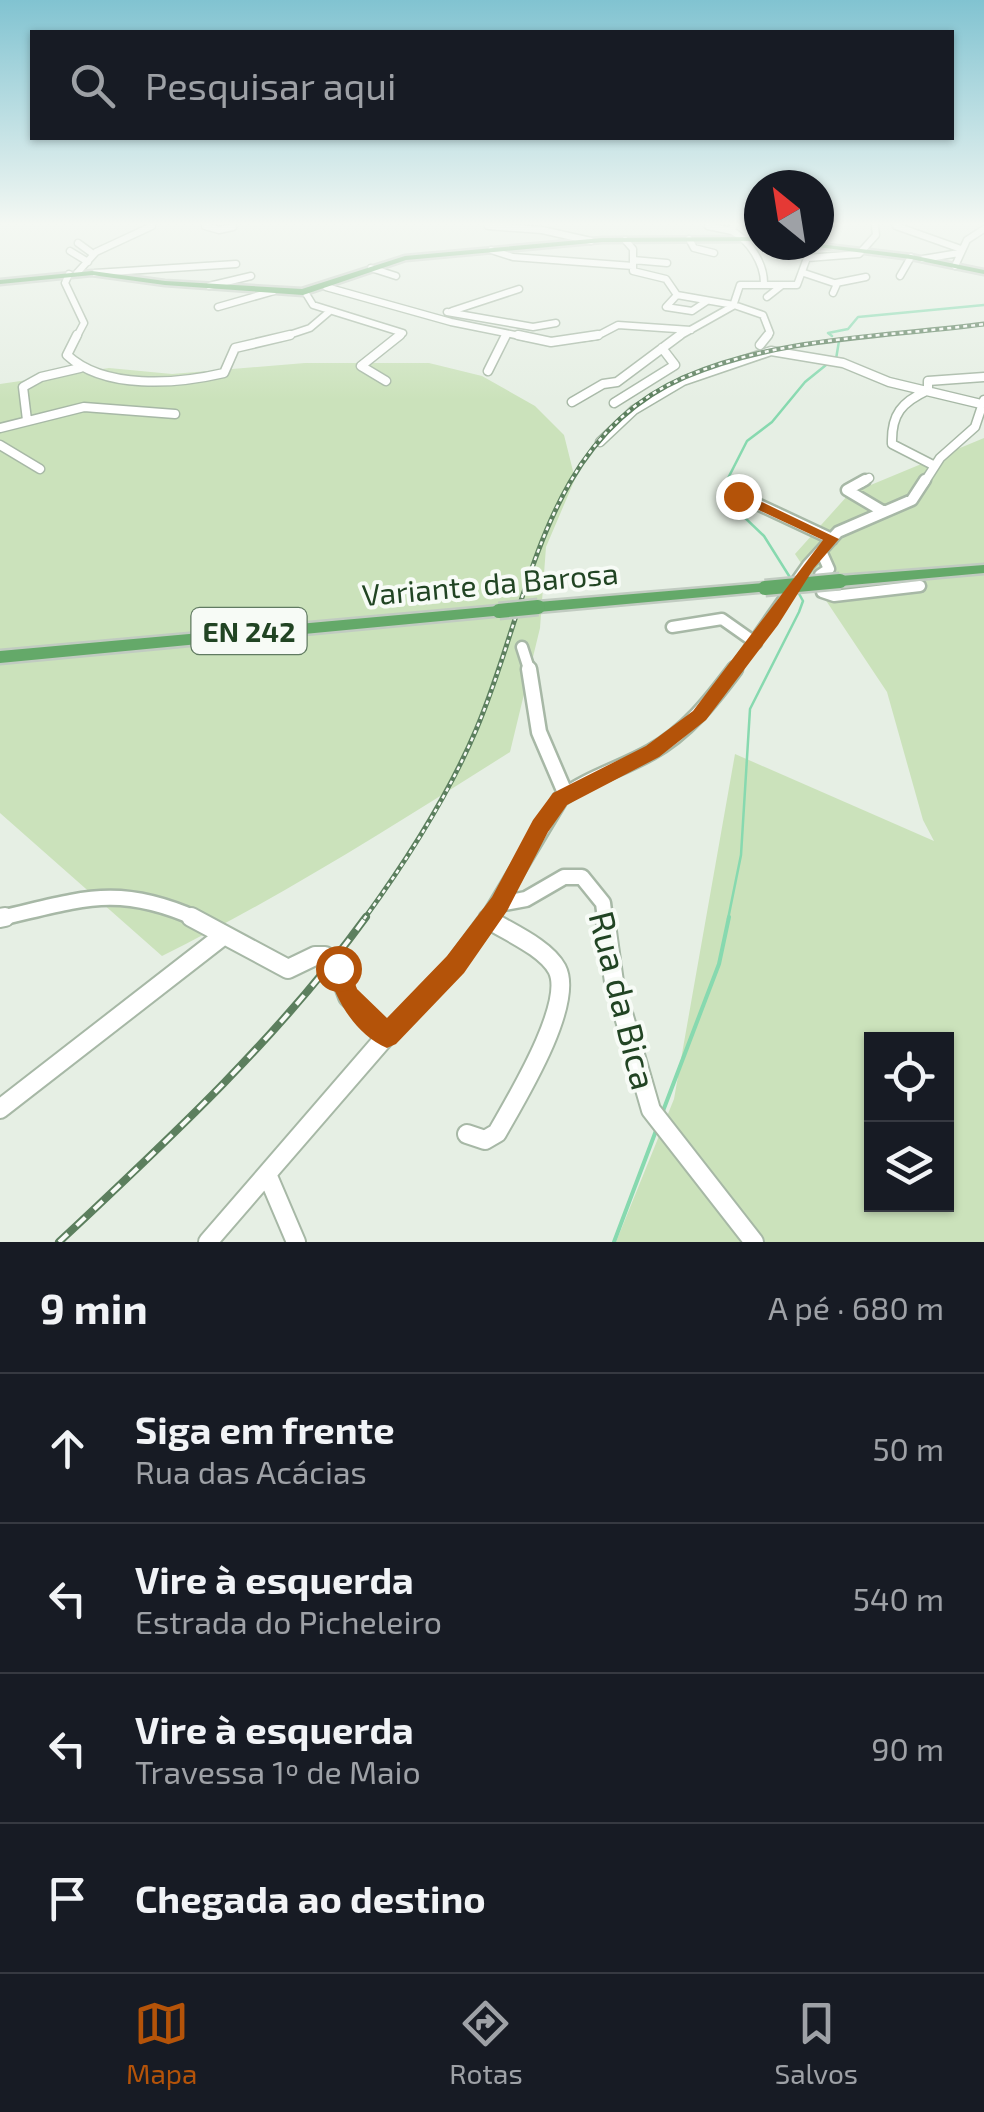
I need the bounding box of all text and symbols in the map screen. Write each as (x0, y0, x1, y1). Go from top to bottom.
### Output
search box (30, 30, 954, 140)
icon: search (65, 58, 120, 113)
text: Pesquisar aqui (145, 62, 396, 108)
north arrow (744, 170, 834, 260)
route end (716, 474, 762, 520)
street label: Variante da Barosa (360, 554, 620, 612)
road number: EN 242 (192, 608, 306, 654)
street label: Rua da Bica (582, 906, 666, 1094)
route start (316, 946, 362, 992)
map controls (864, 1032, 954, 1212)
button: locate (864, 1032, 954, 1122)
button: layers (864, 1122, 954, 1212)
text: 9 min (40, 1282, 148, 1332)
text: A pé · 680 m (768, 1288, 944, 1326)
text: Siga em frente (135, 1406, 395, 1452)
icon: ahead (40, 1421, 95, 1476)
text: 50 m (872, 1429, 944, 1467)
text: Rua das Acácias (135, 1452, 367, 1490)
text: Vire à esquerda (135, 1556, 414, 1602)
icon: left (40, 1571, 95, 1626)
text: 540 m (853, 1579, 944, 1617)
text: Estrada do Picheleiro (135, 1602, 442, 1640)
text: Vire à esquerda (135, 1706, 414, 1752)
icon: left (40, 1721, 95, 1776)
text: 90 m (871, 1729, 944, 1767)
text: Travessa 1º de Maio (135, 1752, 421, 1790)
icon: arrive (40, 1871, 95, 1926)
text: Chegada ao destino (135, 1875, 486, 1921)
tab: Mapa (126, 1996, 197, 2090)
tab: Rotas (449, 1996, 523, 2090)
tab: Salvos (774, 1996, 858, 2090)

